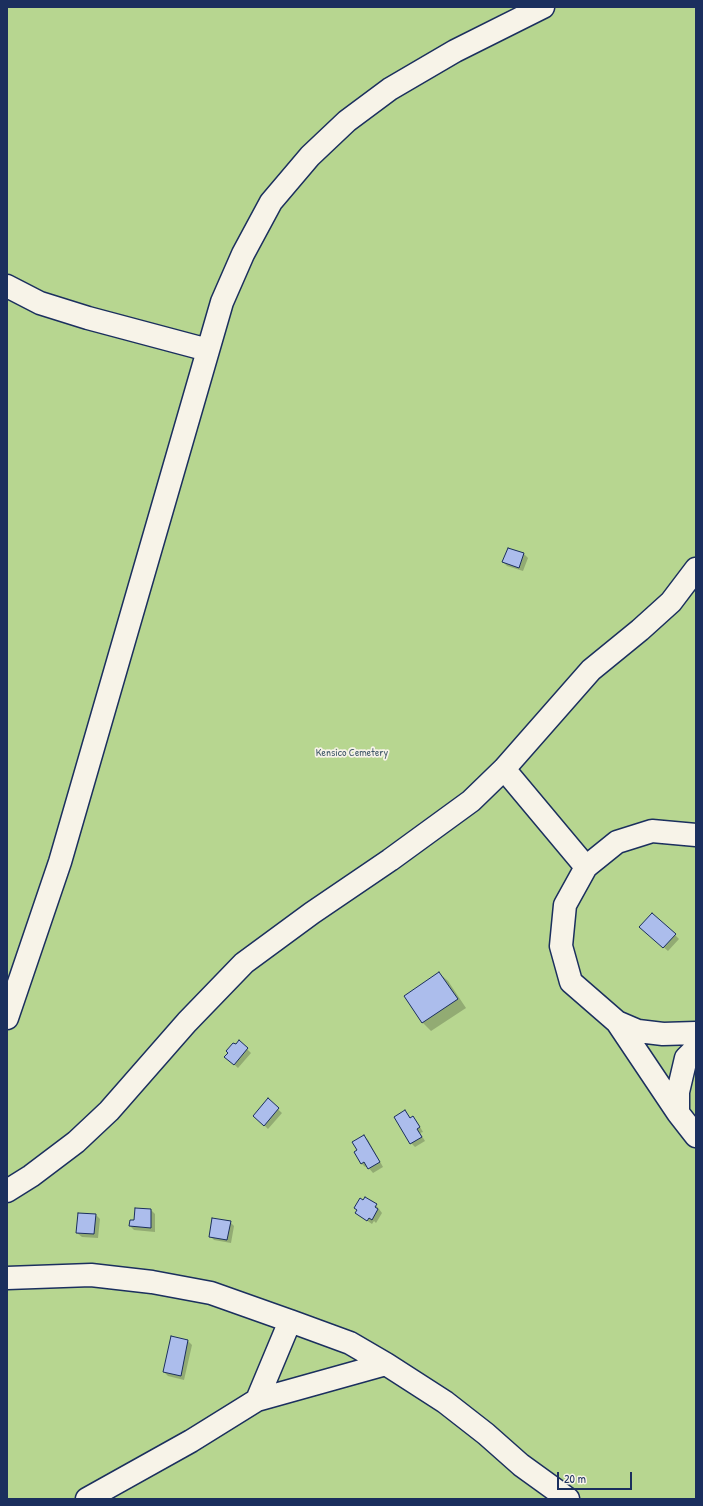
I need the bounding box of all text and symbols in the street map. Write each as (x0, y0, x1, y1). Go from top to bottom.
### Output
park label: Kensico Cemetery (316, 746, 388, 760)
scale bar (559, 1464, 634, 1490)
text: 20 m (564, 1470, 586, 1487)

